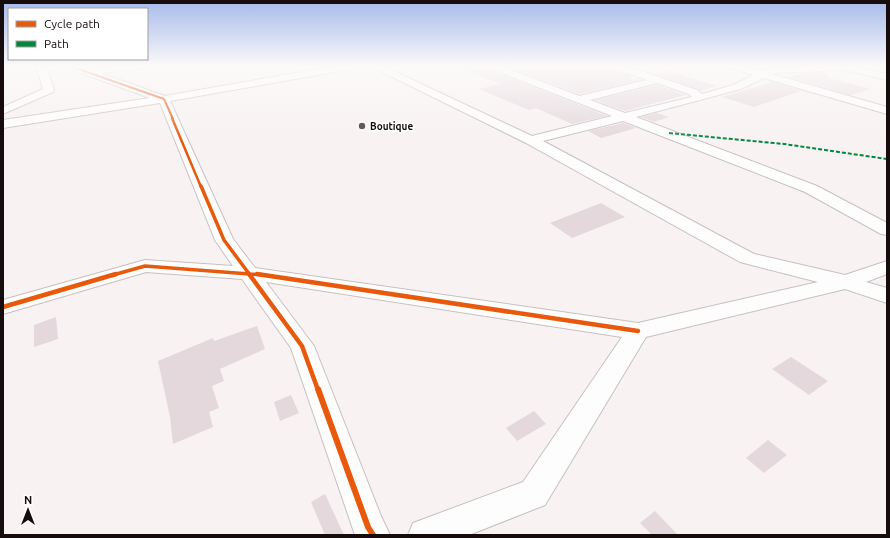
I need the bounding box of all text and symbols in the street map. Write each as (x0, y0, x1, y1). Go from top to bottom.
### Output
legend (8, 8, 148, 60)
text: Cycle path (44, 17, 100, 30)
text: Path (44, 37, 69, 50)
marker: Boutique (357, 121, 367, 131)
place label: Boutique (370, 121, 413, 132)
north arrow (8, 490, 48, 530)
text: N (24, 494, 32, 506)

